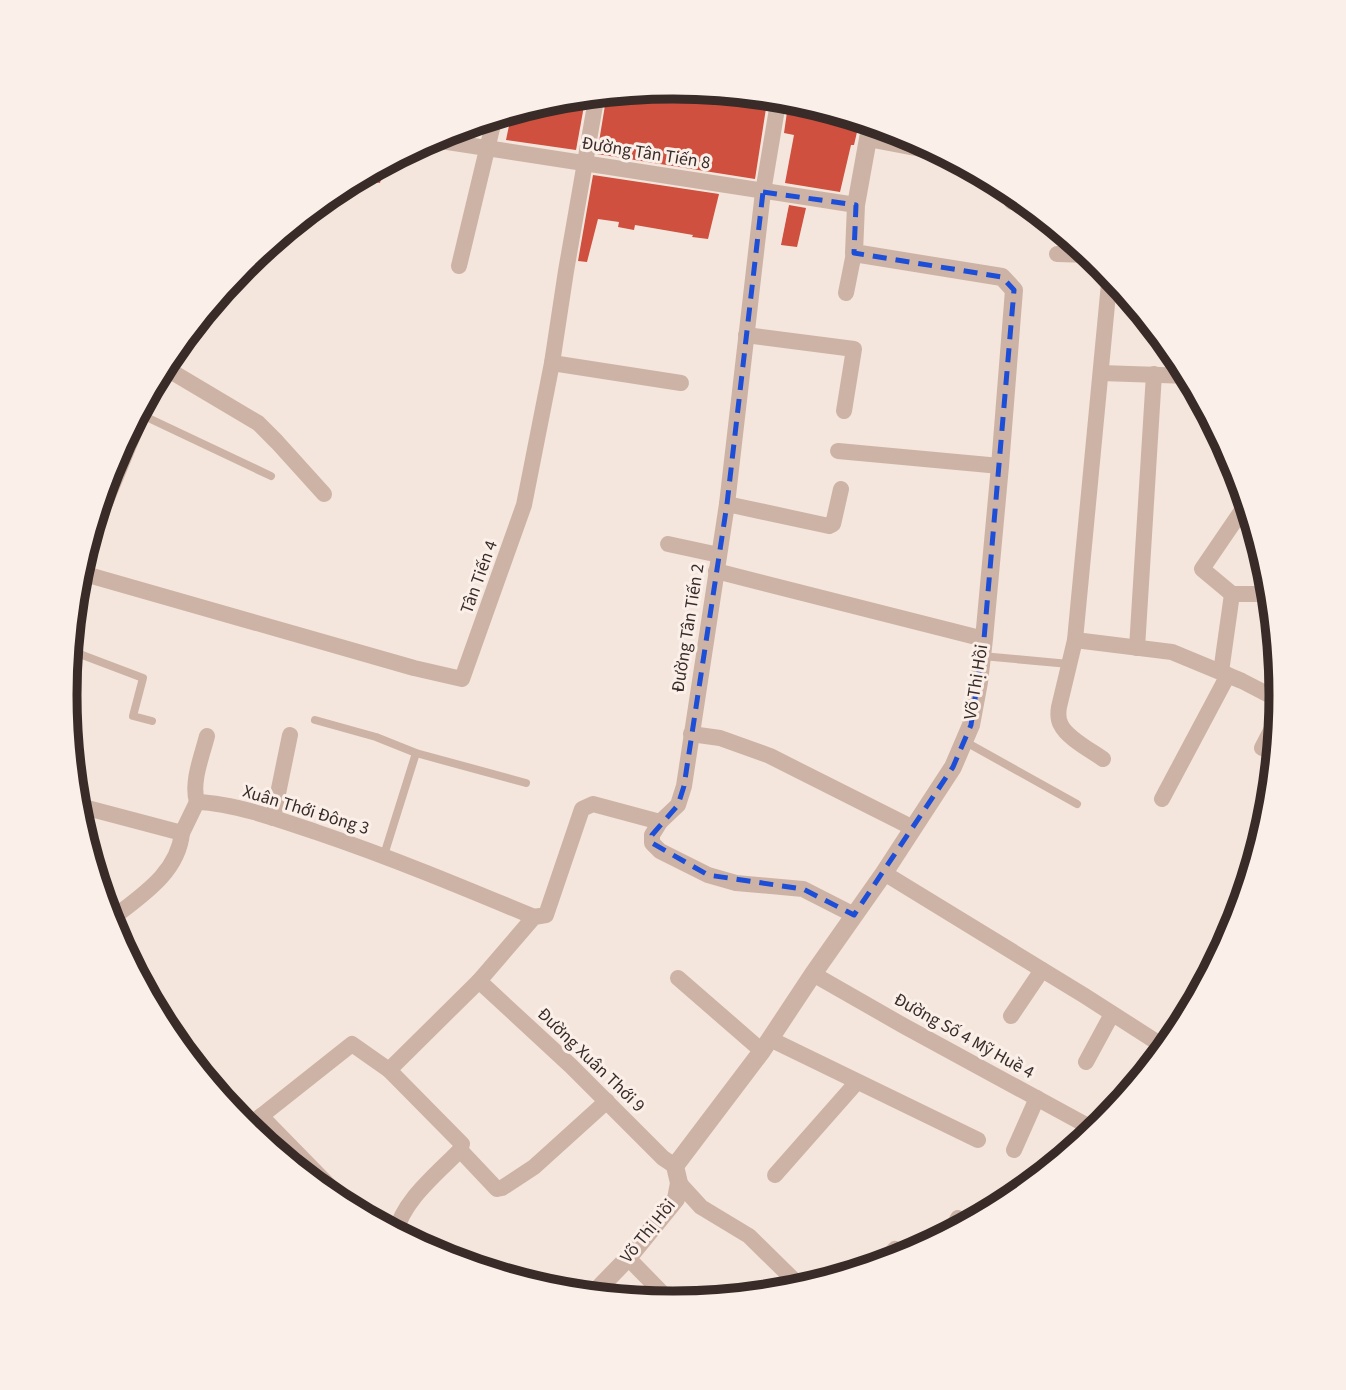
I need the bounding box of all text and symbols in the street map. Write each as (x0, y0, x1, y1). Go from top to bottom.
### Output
street label: Đường Tân Tiến 8 (580, 131, 712, 176)
street label: Tân Tiến 4 (454, 537, 504, 617)
street label: Đường Tân Tiến 2 (666, 562, 711, 694)
street label: Võ Thị Hồi (958, 643, 994, 721)
street label: Xuân Thới Đông 3 (240, 779, 372, 841)
street label: Đường Số 4 Mỹ Huề 4 (889, 987, 1039, 1085)
street label: Đường Xuân Thới 9 (532, 1002, 650, 1118)
street label: Võ Thị Hồi (614, 1194, 682, 1268)

